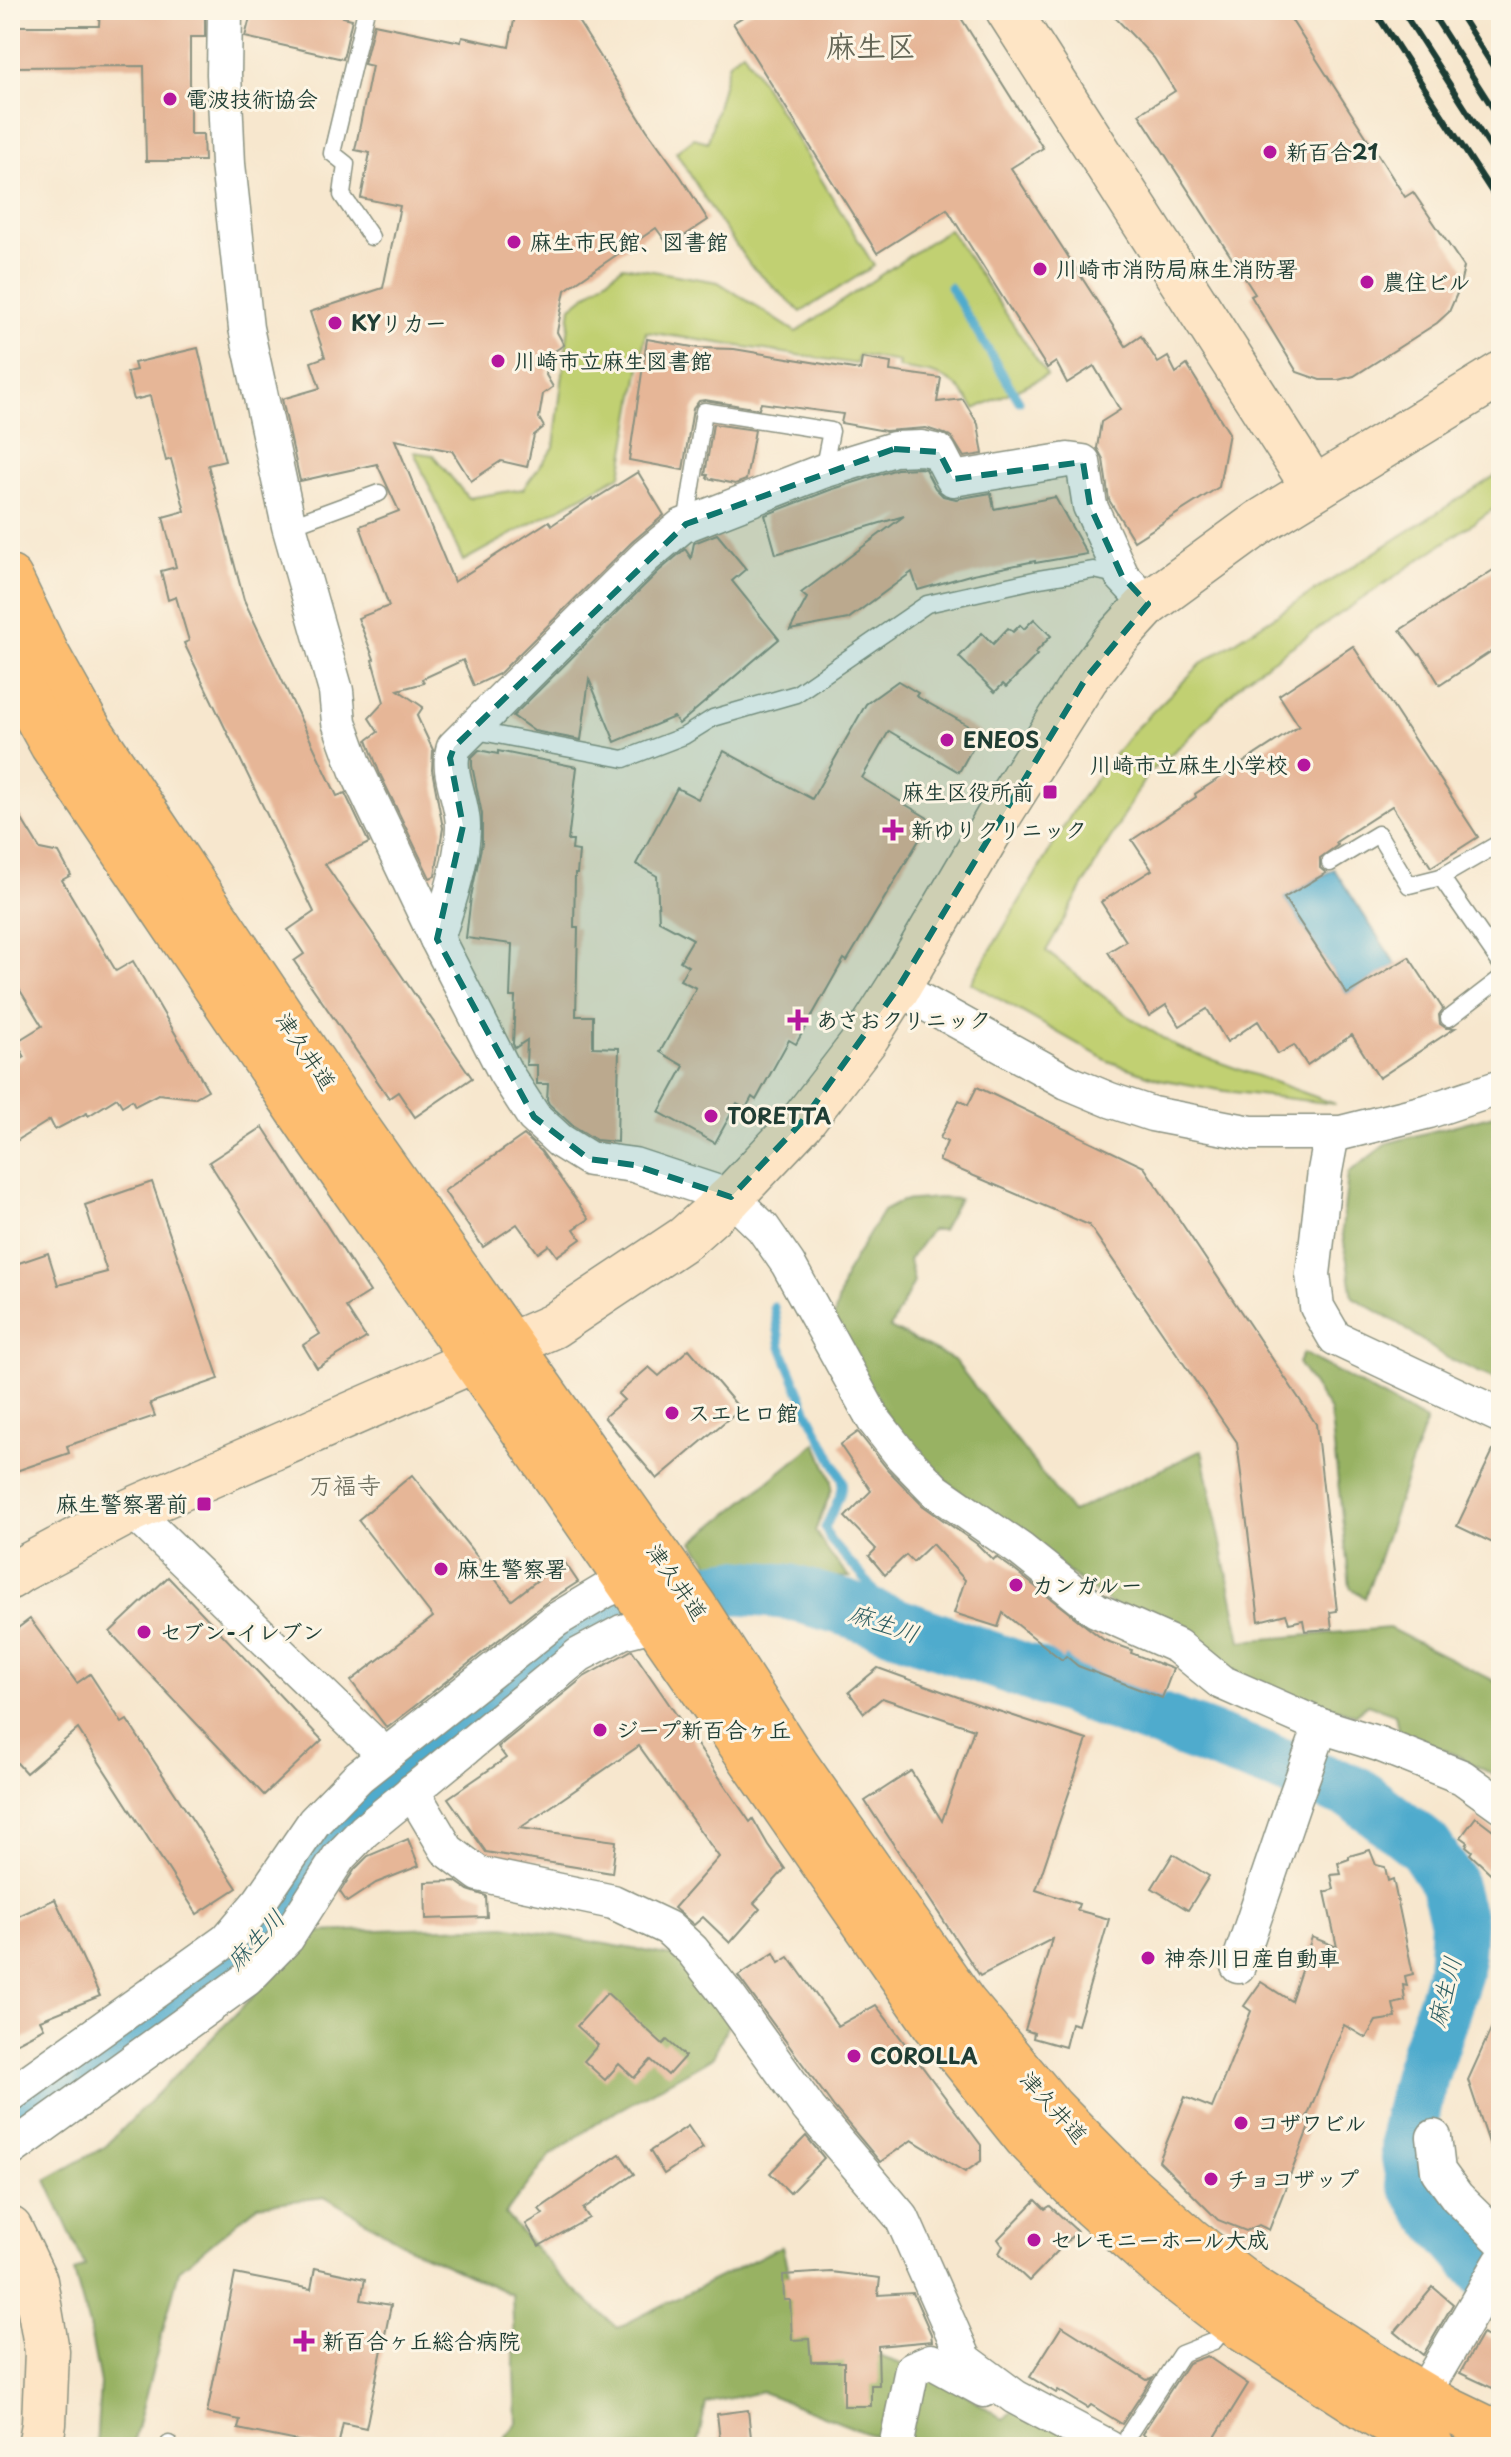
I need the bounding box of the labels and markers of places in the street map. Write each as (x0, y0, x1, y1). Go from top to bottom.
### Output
place label: 電波技術協会 (186, 81, 318, 114)
marker: 電波技術協会 (161, 90, 179, 108)
place label: 新百合21 (1286, 134, 1378, 167)
marker: 新百合21 (1261, 143, 1279, 161)
place label: 麻生市民館、図書館 (530, 224, 728, 257)
marker: 麻生市民館、図書館 (505, 233, 523, 251)
place label: 川崎市消防局麻生消防署 (1056, 251, 1298, 284)
marker: 川崎市消防局麻生消防署 (1031, 260, 1049, 278)
place label: 農住ビル (1383, 264, 1471, 297)
marker: 農住ビル (1358, 273, 1376, 291)
place label: KYリカー (351, 305, 447, 338)
marker: KYリカー (326, 314, 344, 332)
place label: 川崎市立麻生図書館 (514, 343, 712, 376)
marker: 川崎市立麻生図書館 (489, 352, 507, 370)
place label: ENEOS (963, 722, 1039, 755)
marker: ENEOS (938, 731, 956, 749)
place label: 川崎市立麻生小学校 (1090, 747, 1288, 780)
marker: 川崎市立麻生小学校 (1295, 756, 1313, 774)
place label: 麻生区役所前 (902, 774, 1034, 807)
marker: 麻生区役所前 (1041, 783, 1059, 801)
place label: 新ゆりクリニック (911, 812, 1087, 845)
marker: 新ゆりクリニック (882, 819, 904, 841)
place label: あさおクリニック (816, 1002, 991, 1035)
marker: あさおクリニック (787, 1009, 809, 1031)
place label: TORETTA (727, 1098, 831, 1131)
marker: TORETTA (702, 1107, 720, 1125)
place label: スエヒロ館 (688, 1395, 798, 1428)
marker: スエヒロ館 (663, 1404, 681, 1422)
place label: 麻生警察署前 (56, 1486, 188, 1519)
marker: 麻生警察署前 (195, 1495, 213, 1513)
place label: 麻生警察署 (457, 1551, 567, 1584)
marker: 麻生警察署 (432, 1560, 450, 1578)
place label: カンガルー (1032, 1567, 1142, 1600)
marker: カンガルー (1007, 1576, 1025, 1594)
place label: セブン-イレブン (160, 1614, 324, 1647)
marker: セブン-イレブン (135, 1623, 153, 1641)
place label: ジープ新百合ヶ丘 (616, 1712, 791, 1745)
marker: ジープ新百合ヶ丘 (591, 1721, 609, 1739)
place label: 神奈川日産自動車 (1164, 1940, 1340, 1973)
marker: 神奈川日産自動車 (1139, 1949, 1157, 1967)
place label: COROLLA (870, 2038, 978, 2071)
marker: COROLLA (845, 2047, 863, 2065)
place label: コザワビル (1257, 2105, 1367, 2138)
marker: コザワビル (1232, 2114, 1250, 2132)
place label: チョコザップ (1227, 2161, 1359, 2194)
marker: チョコザップ (1202, 2170, 1220, 2188)
place label: セレモニーホール大成 (1050, 2222, 1269, 2255)
marker: セレモニーホール大成 (1025, 2231, 1043, 2249)
place label: 新百合ヶ丘総合病院 (322, 2323, 520, 2356)
marker: 新百合ヶ丘総合病院 (293, 2330, 315, 2352)

